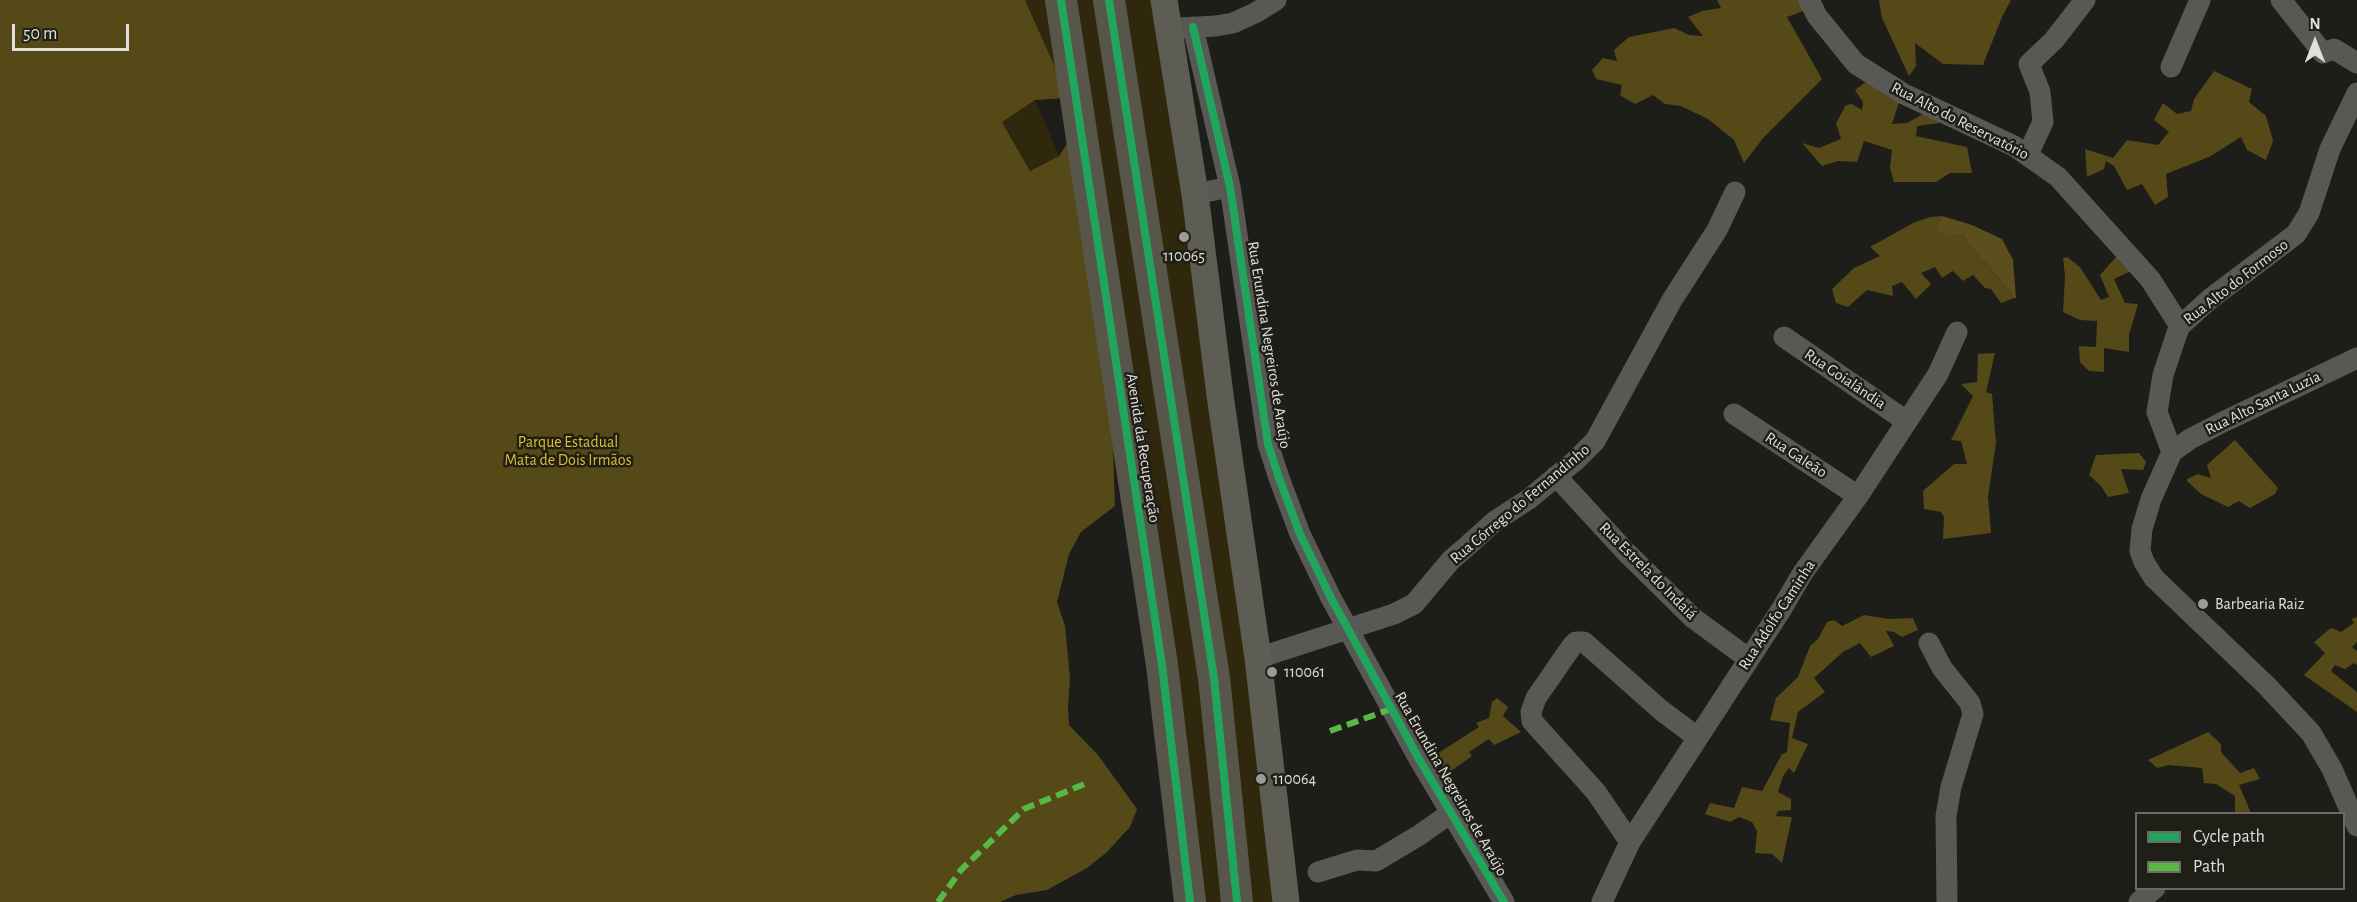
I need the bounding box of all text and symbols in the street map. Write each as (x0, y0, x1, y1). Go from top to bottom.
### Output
scale bar (15, 12, 132, 50)
north arrow (2285, 12, 2345, 72)
text: N (2309, 16, 2321, 32)
text: 50 m (23, 25, 57, 43)
street label: Rua Alto do Reservatório (1888, 78, 2032, 164)
marker: 110065 (1177, 230, 1191, 244)
street label: Rua Alto do Formoso (2180, 235, 2292, 329)
street label: Rua Erundina Negreiros de Araújo (1243, 240, 1295, 450)
place label: 110065 (1163, 246, 1205, 266)
street label: Rua Goialândia (1801, 345, 1889, 413)
street label: Rua Alto Santa Luzia (2202, 367, 2324, 439)
street label: Avenida da Recuperação (1122, 372, 1164, 524)
street label: Rua Galeão (1761, 428, 1831, 482)
park label: Parque Estadual Mata de Dois Irmãos (504, 432, 632, 470)
street label: Rua Córrego do Fernandinho (1446, 440, 1594, 568)
street label: Rua Estrela do Indaiá (1595, 518, 1701, 624)
street label: Rua Adolfo Caminha (1734, 556, 1820, 674)
place label: Barbearia Raiz (2215, 594, 2304, 614)
marker: Barbearia Raiz (2196, 597, 2210, 611)
place label: 110061 (1284, 662, 1325, 682)
marker: 110061 (1265, 665, 1279, 679)
street label: Rua Erundina Negreiros de Araújo (1390, 688, 1512, 880)
place label: 110064 (1273, 769, 1316, 789)
marker: 110064 (1254, 772, 1268, 786)
legend (2135, 812, 2345, 890)
text: Cycle path (2193, 828, 2265, 846)
text: Path (2193, 858, 2225, 876)

